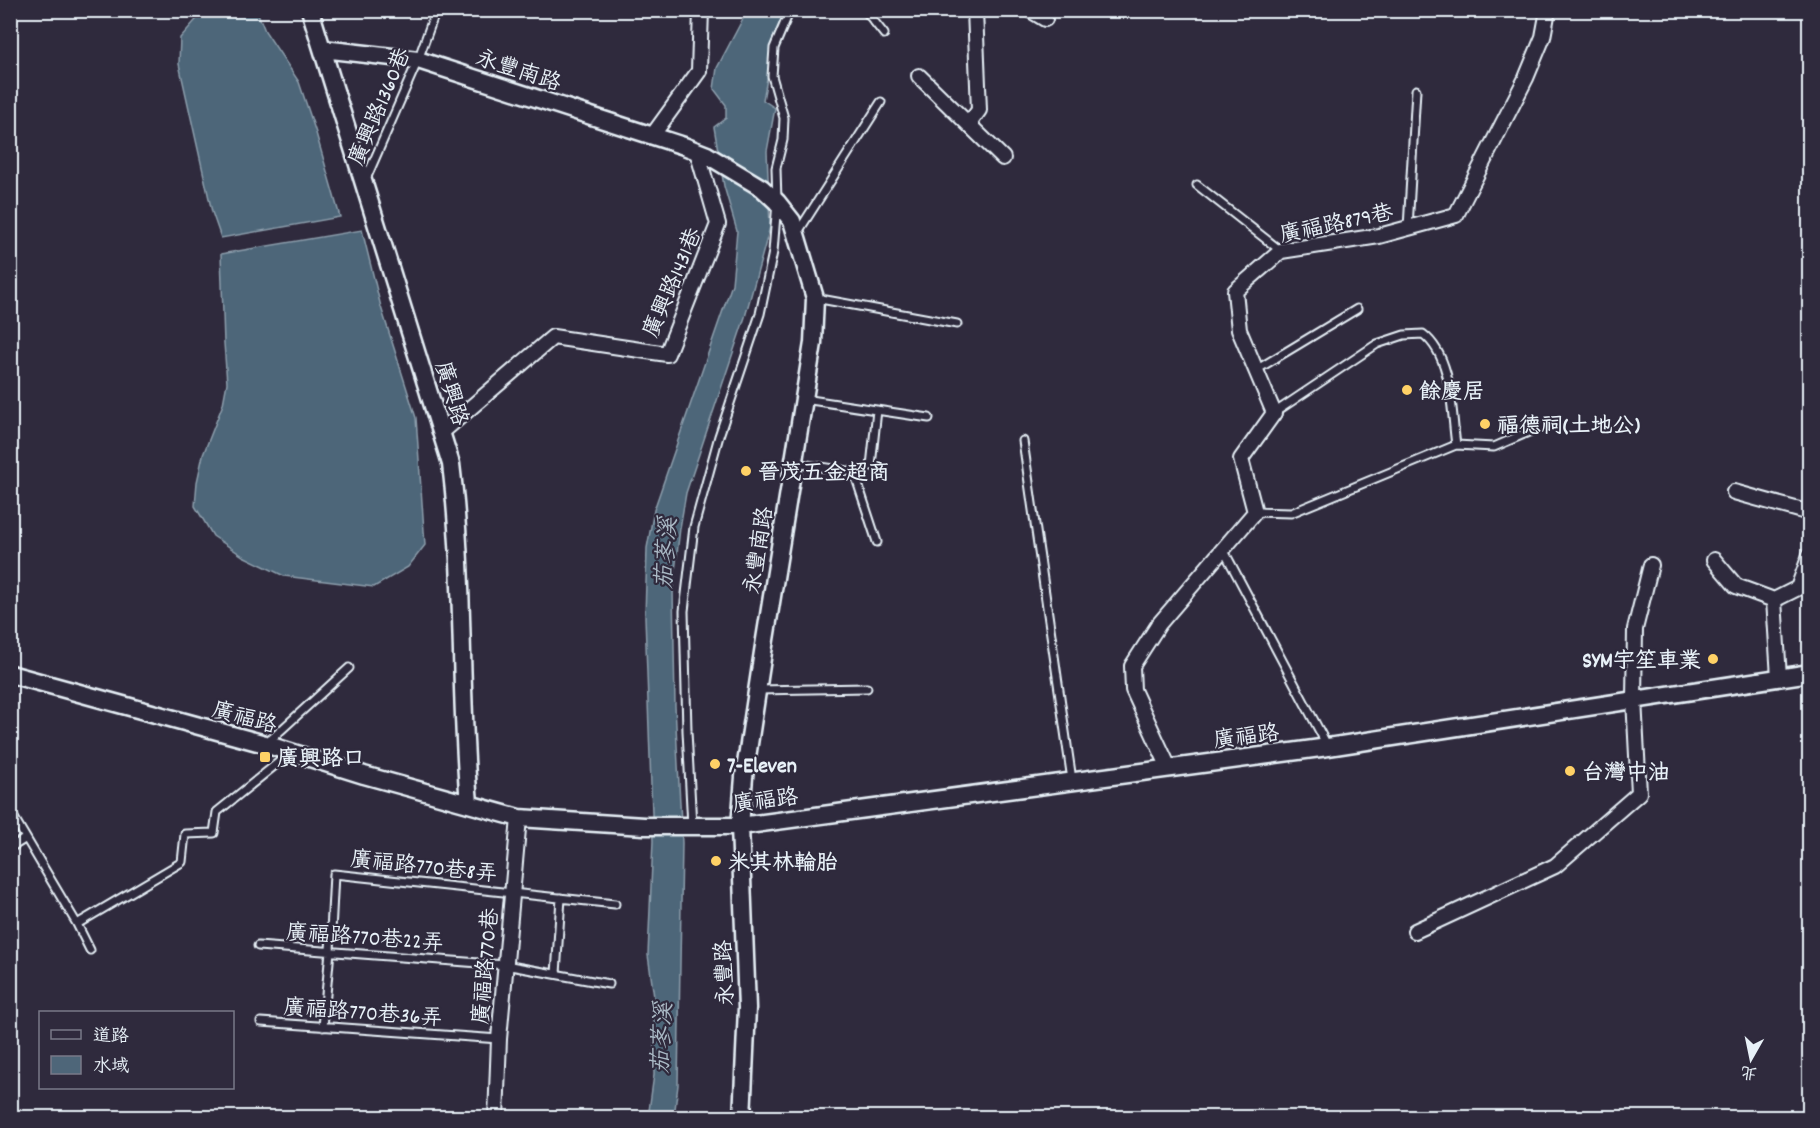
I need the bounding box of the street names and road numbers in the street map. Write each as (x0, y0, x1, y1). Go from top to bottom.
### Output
street label: 廣興路1360巷 (342, 44, 420, 171)
street label: 永豐南路 (471, 44, 565, 101)
street label: 廣福路879巷 (1277, 198, 1396, 253)
street label: 廣興路1431巷 (637, 224, 711, 343)
street label: 廣興路 (425, 358, 474, 430)
street label: 永豐南路 (738, 505, 783, 596)
street label: 廣福路 (208, 696, 280, 743)
street label: 廣福路 (1212, 719, 1281, 758)
street label: 廣福路 (731, 783, 800, 822)
street label: 廣福路770巷8弄 (349, 845, 499, 892)
street label: 廣福路770巷 (467, 907, 508, 1026)
street label: 廣福路770巷22弄 (285, 919, 445, 960)
street label: 永豐路 (710, 939, 743, 1006)
street label: 廣福路770巷36弄 (282, 993, 443, 1036)

